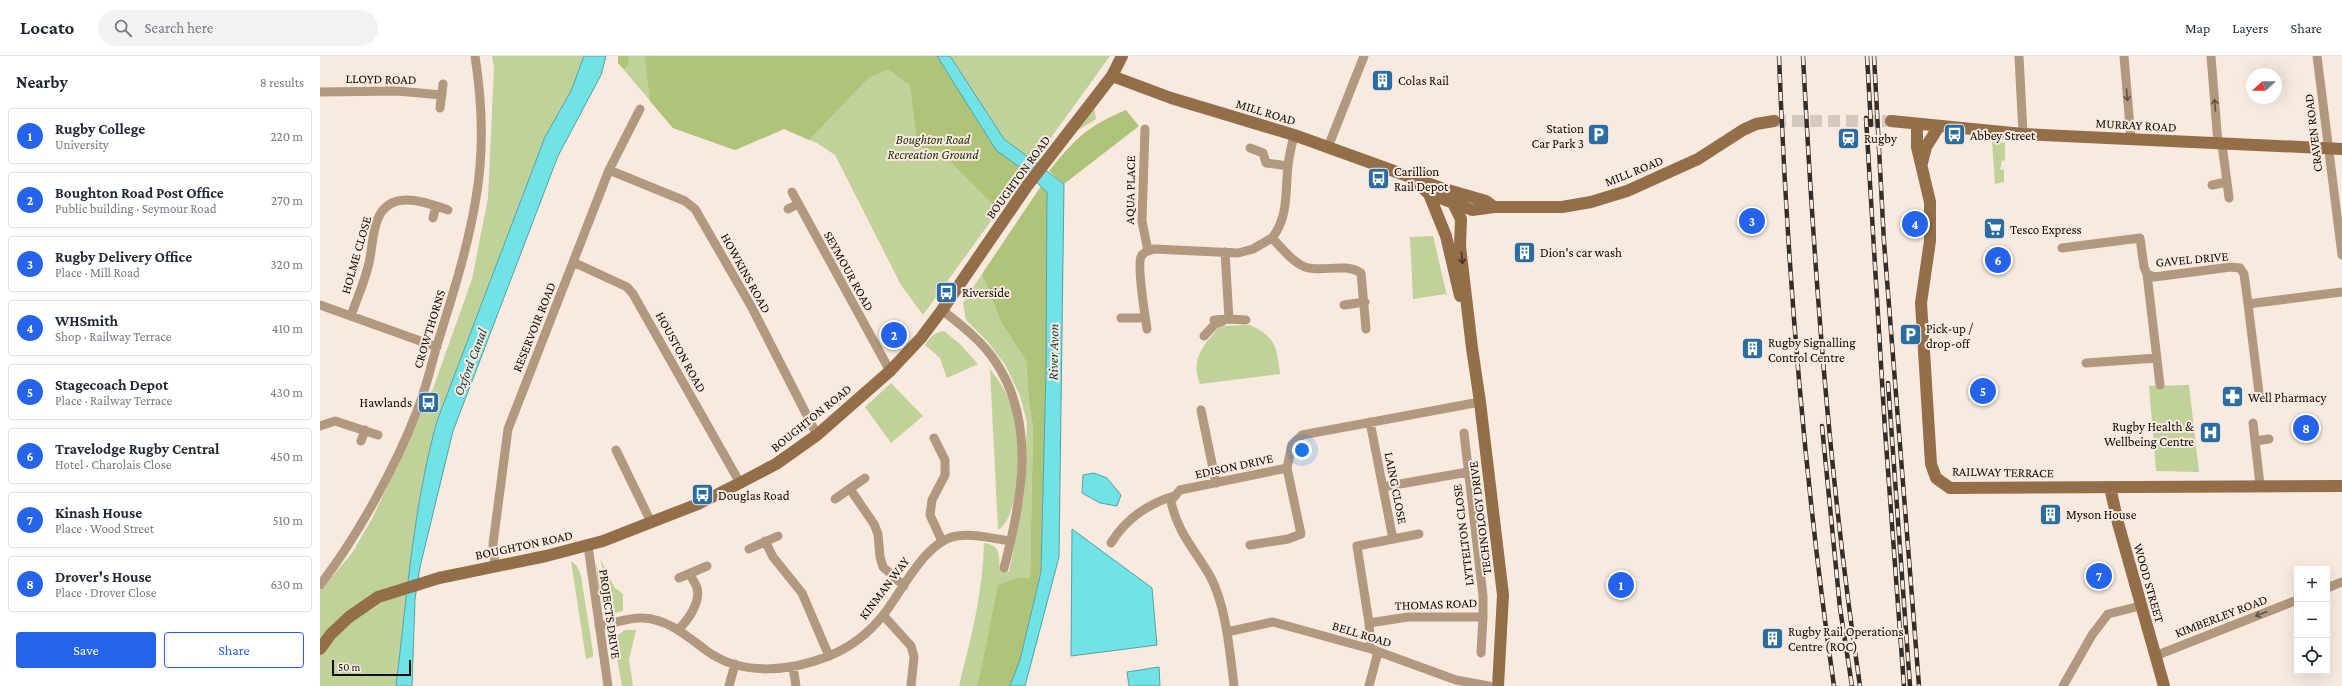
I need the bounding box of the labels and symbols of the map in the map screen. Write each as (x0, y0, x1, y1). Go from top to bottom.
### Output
building icon: Colas Rail (1370, 67, 1396, 93)
north arrow (2246, 68, 2282, 104)
street label: LLOYD ROAD (345, 71, 417, 87)
place label: Colas Rail (1398, 73, 1450, 88)
one-way arrow (2124, 88, 2131, 101)
street label: CRAVEN ROAD (2301, 93, 2325, 173)
street label: MILL ROAD (1234, 96, 1298, 128)
one-way arrow (2211, 99, 2218, 112)
street label: MURRAY ROAD (2095, 115, 2177, 135)
place label: Station Car Park 3 (1532, 121, 1584, 151)
parking icon: Station Car Park 3 (1586, 122, 1612, 148)
bus stop icon: Abbey Street (1941, 122, 1967, 148)
station icon: Rugby (1835, 125, 1861, 151)
place label: Abbey Street (1970, 128, 2036, 143)
place label: Rugby (1864, 131, 1898, 146)
park label: Boughton Road Recreation Ground (887, 132, 979, 162)
street label: BOUGHTON ROAD (983, 132, 1053, 222)
street label: MILL ROAD (1602, 152, 1666, 190)
street label: AQUA PLACE (1122, 155, 1138, 225)
place label: Carillion Rail Depot (1394, 164, 1449, 194)
bus stop icon: Carillion Rail Depot (1366, 165, 1392, 191)
pin: 3 (1739, 206, 1765, 236)
pin: 4 (1902, 209, 1928, 239)
street label: HOLME CLOSE (338, 214, 374, 296)
supermarket icon: Tesco Express (1981, 216, 2007, 242)
place label: Tesco Express (2010, 222, 2082, 237)
street label: SEYMOUR ROAD (821, 228, 877, 314)
street label: HOWKINS ROAD (718, 230, 774, 316)
building icon: Dion's car wash (1512, 239, 1538, 265)
place label: Dion's car wash (1540, 245, 1622, 260)
pin: 6 (1985, 245, 2011, 275)
street label: GAVEL DRIVE (2155, 248, 2229, 270)
one-way arrow (1458, 251, 1466, 264)
bus stop icon: Riverside (934, 279, 960, 305)
street label: RESERVOIR ROAD (509, 280, 559, 374)
place label: Riverside (962, 285, 1010, 300)
street label: CROWTHORNS (410, 288, 448, 370)
street label: HOUSTON ROAD (653, 309, 709, 395)
pin: 2 (881, 320, 907, 350)
place label: Pick-up / drop-off (1926, 321, 1973, 351)
parking icon: Pick-up / drop-off (1898, 322, 1924, 348)
water label: River Avon (1045, 324, 1061, 380)
water label: Oxford Canal (450, 326, 490, 398)
place label: Rugby Signalling Control Centre (1768, 335, 1856, 365)
building icon: Rugby Signalling Control Centre (1740, 336, 1766, 362)
pin: 5 (1970, 376, 1996, 406)
street label: BOUGHTON ROAD (768, 381, 854, 455)
pharmacy icon: Well Pharmacy (2220, 384, 2246, 410)
bus stop icon: Hawlands (415, 389, 441, 415)
place label: Well Pharmacy (2248, 390, 2327, 405)
place label: Hawlands (360, 395, 412, 410)
pin: 8 (2293, 413, 2319, 443)
place label: Rugby Health & Wellbeing Centre (2104, 419, 2195, 449)
hospital icon: Rugby Health & Wellbeing Centre (2197, 420, 2223, 446)
your location (1292, 440, 1312, 460)
street label: EDISON DRIVE (1193, 450, 1275, 482)
street label: LAING CLOSE (1382, 451, 1410, 525)
street label: TECHNOLOGY DRIVE (1466, 460, 1494, 576)
street label: RAILWAY TERRACE (1952, 464, 2054, 480)
bus stop icon: Douglas Road (689, 482, 715, 508)
street label: LYTTELTON CLOSE (1449, 483, 1477, 587)
place label: Douglas Road (718, 488, 790, 503)
building icon: Myson House (2038, 501, 2064, 527)
place label: Myson House (2066, 507, 2137, 522)
street label: BOUGHTON ROAD (474, 527, 574, 563)
street label: WOOD STREET (2131, 542, 2167, 624)
street label: KINMAN WAY (856, 554, 912, 622)
pin: 7 (2086, 561, 2112, 591)
street label: PROJECTS DRIVE (596, 568, 624, 660)
pin: 1 (1608, 570, 1634, 600)
street label: KIMBERLEY ROAD (2173, 591, 2269, 641)
street label: THOMAS ROAD (1394, 595, 1478, 613)
one-way arrow (2255, 611, 2267, 619)
street label: BELL ROAD (1330, 618, 1394, 650)
place label: Rugby Rail Operations Centre (ROC) (1788, 624, 1904, 655)
building icon: Rugby Rail Operations Centre (ROC) (1760, 625, 1786, 651)
scale bar (332, 658, 411, 677)

